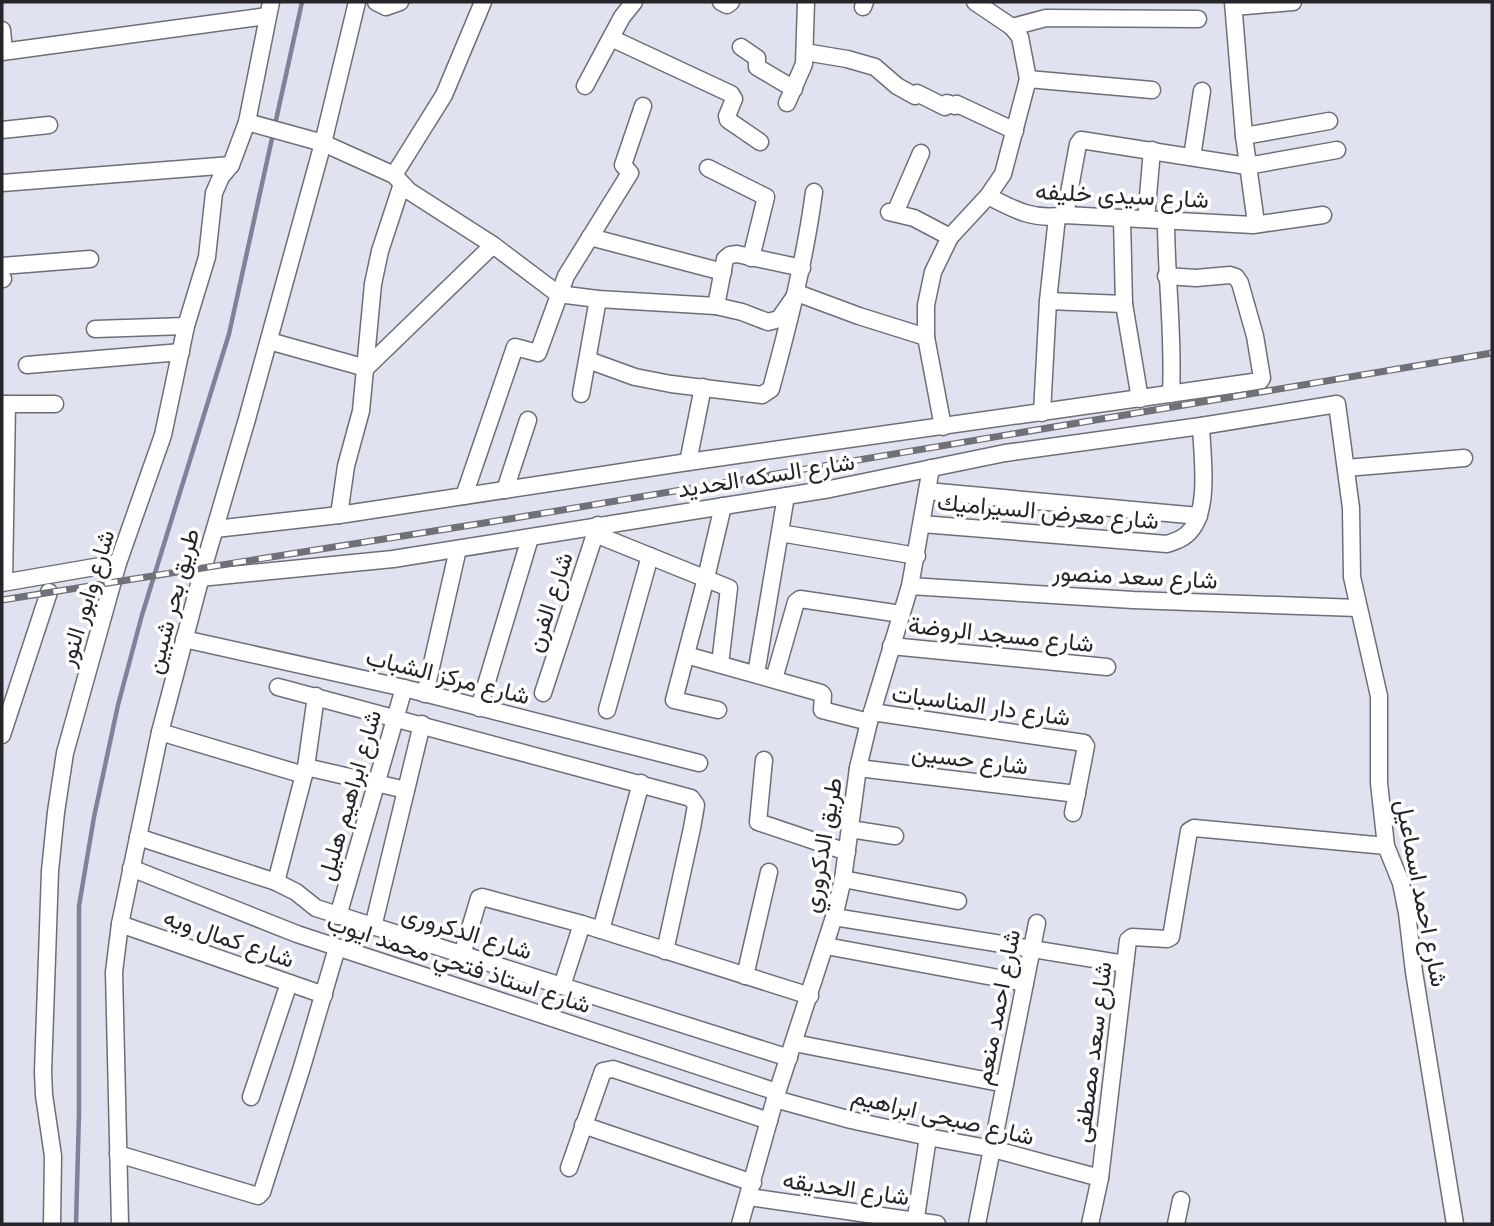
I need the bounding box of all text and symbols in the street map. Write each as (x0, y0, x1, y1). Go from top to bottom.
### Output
street label: شارع سيدى خليفه (1034, 175, 1210, 216)
street label: شارع السكه الحديد (675, 446, 857, 505)
street label: شارع معرض السيراميك (936, 486, 1160, 537)
street label: طريق بحر شبين (138, 525, 206, 677)
street label: شارع وابور النور (50, 526, 122, 671)
street label: شارع الفرن (518, 548, 581, 656)
street label: شارع سعد منصور (1051, 556, 1218, 597)
street label: شارع مسجد الروضة (907, 609, 1095, 660)
street label: شارع مركز الشباب (363, 641, 533, 712)
street label: شارع دار المناسبات (890, 677, 1072, 734)
street label: شارع ابراهيم هليل (310, 706, 389, 884)
street label: شارع حسين (910, 736, 1030, 783)
street label: طريق الدكروري (795, 775, 853, 916)
street label: شارع احمد اسماعيل (1388, 797, 1455, 990)
street label: شارع الدكرورى (398, 898, 536, 967)
street label: شارع كمال ويه (159, 901, 298, 976)
street label: شارع استاذ فتحي محمد ايوب (322, 906, 595, 1024)
street label: شارع احمد منعم (967, 927, 1028, 1088)
street label: شارع سعد مصطفى (1066, 960, 1119, 1144)
street label: شارع صبحى ابراهيم (848, 1080, 1037, 1153)
street label: شارع الحديقه (781, 1164, 911, 1213)

